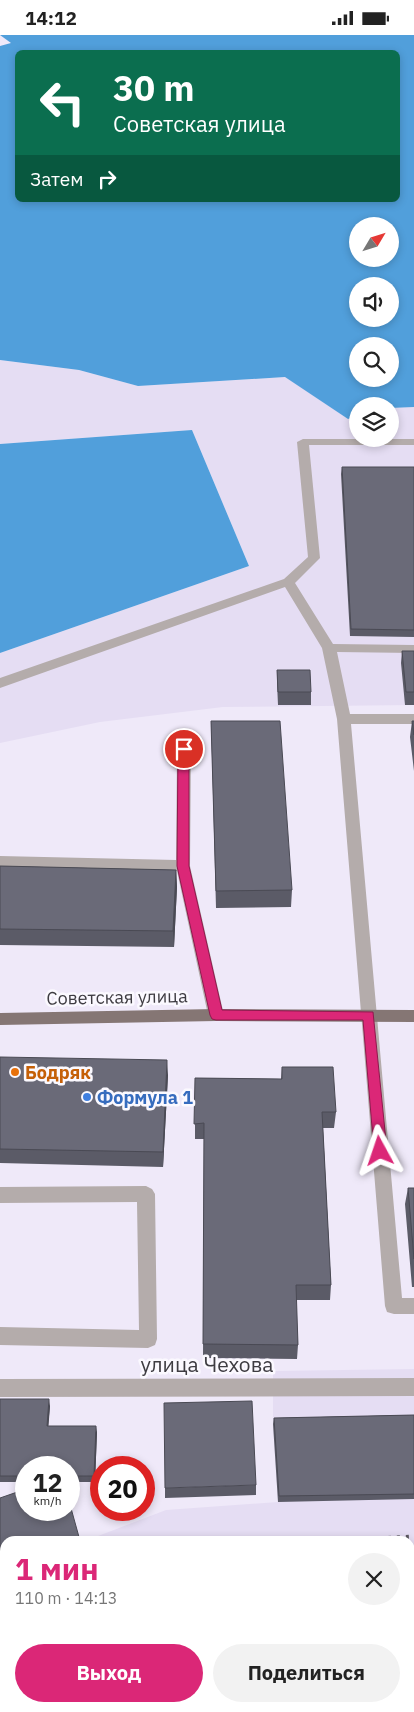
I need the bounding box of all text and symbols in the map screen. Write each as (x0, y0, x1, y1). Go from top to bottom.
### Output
text: 14:12 (25, 6, 77, 30)
text: 30 m (113, 65, 195, 111)
icon: left (30, 70, 95, 135)
text: Советская улица (113, 109, 286, 138)
icon: right (93, 165, 121, 193)
text: Затем (30, 167, 83, 191)
north arrow (349, 217, 399, 267)
map controls (349, 217, 399, 447)
button: sound (349, 277, 399, 327)
button: search (349, 337, 399, 387)
button: layers (349, 397, 399, 447)
pin (163, 728, 205, 770)
icon: arrive (170, 735, 198, 763)
street label: Советская улица (46, 984, 188, 1010)
place label: Бодряк (25, 1061, 91, 1084)
marker: Бодряк (9, 1066, 21, 1078)
place label: Формула 1 (97, 1086, 193, 1109)
marker: Формула 1 (81, 1091, 93, 1103)
position arrow (353, 1124, 405, 1176)
street label: улица Чехова (141, 1350, 273, 1378)
speed limit sign: 20 (90, 1456, 155, 1521)
text: 12 (32, 1466, 63, 1499)
text: km/h (33, 1493, 62, 1508)
text: 1 мин (15, 1549, 99, 1588)
button: close (348, 1553, 400, 1605)
text: 110 m · 14:13 (15, 1588, 117, 1608)
button: Выход (15, 1644, 203, 1702)
button: Поделиться (213, 1644, 400, 1702)

